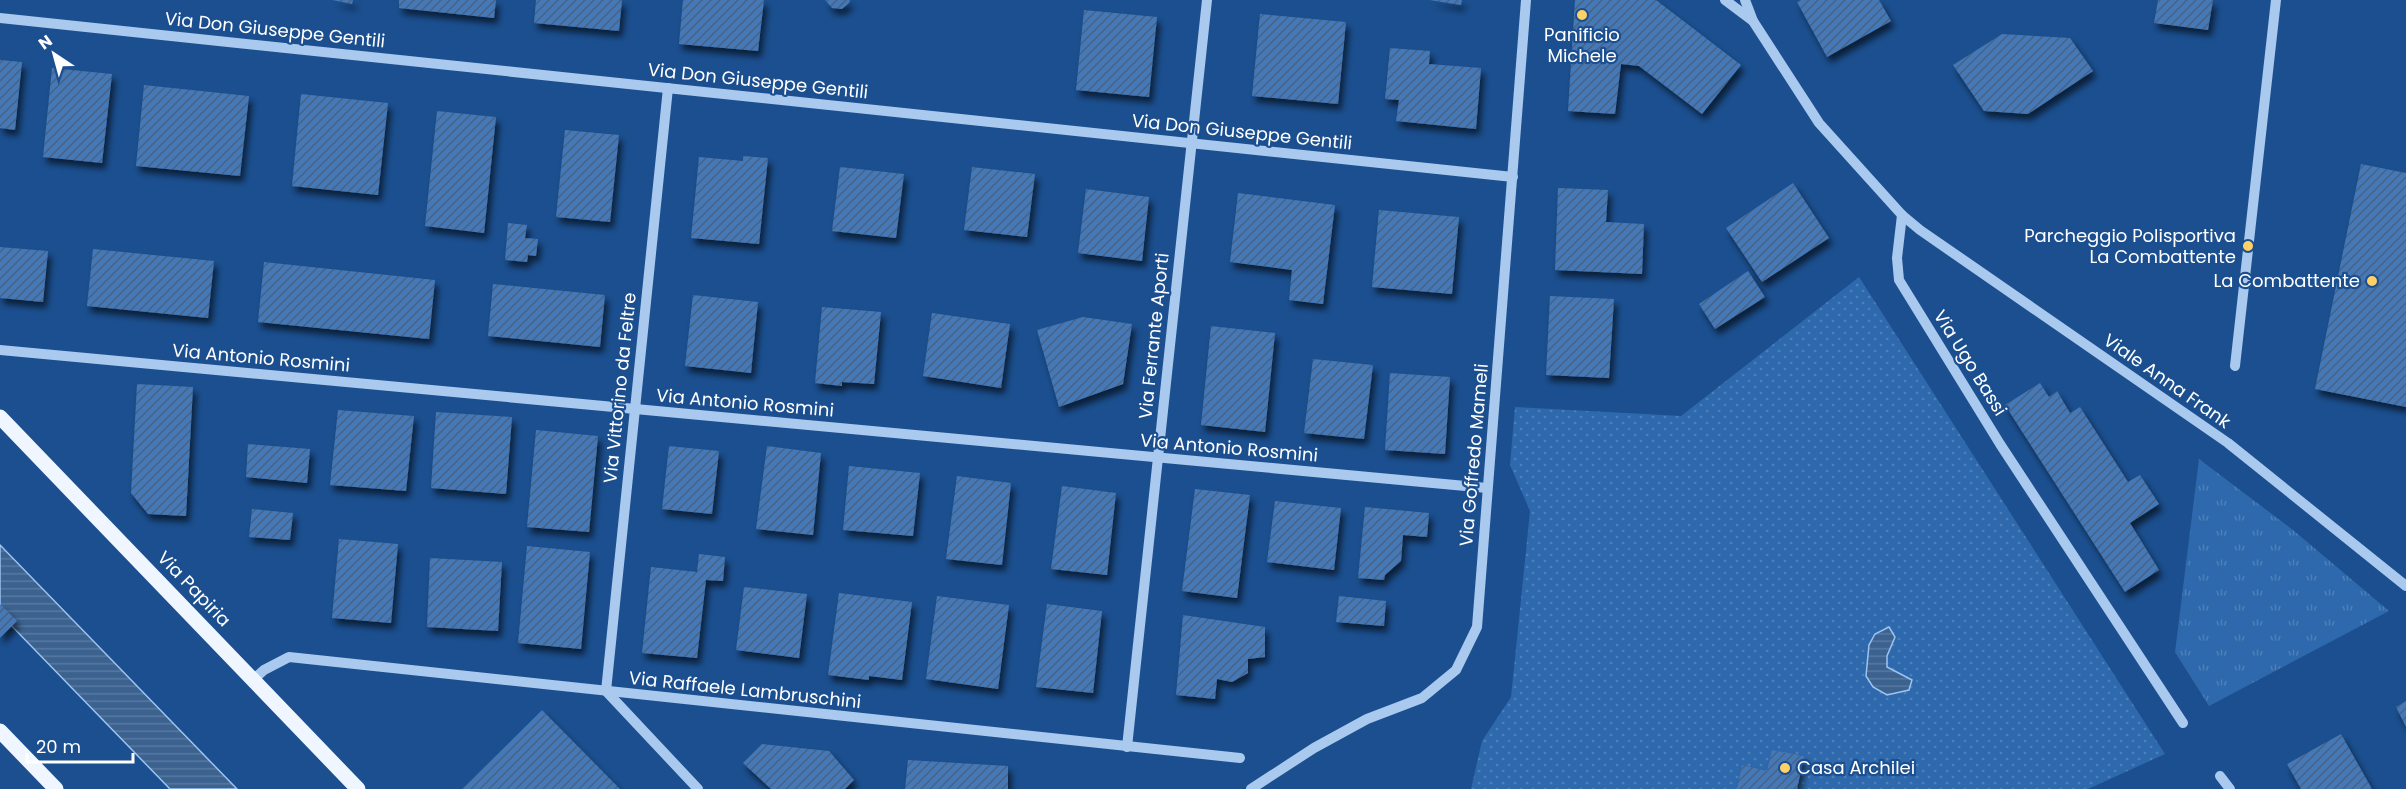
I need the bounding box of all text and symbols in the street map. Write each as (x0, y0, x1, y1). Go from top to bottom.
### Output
street label: Via Don Giuseppe Gentili (164, 5, 386, 54)
marker: Panificio Michele (1575, 8, 1589, 22)
place label: Panificio Michele (1544, 22, 1620, 68)
north arrow (24, 24, 84, 84)
text: N (34, 29, 57, 55)
street label: Via Don Giuseppe Gentili (647, 56, 869, 105)
street label: Via Don Giuseppe Gentili (1131, 107, 1353, 156)
place label: Parcheggio Polisportiva La Combattente (2024, 223, 2236, 269)
marker: Parcheggio Polisportiva La Combattente (2241, 239, 2255, 253)
street label: Via Ferrante Aporti (1132, 252, 1175, 420)
place label: La Combattente (2213, 268, 2360, 293)
marker: La Combattente (2365, 274, 2379, 288)
street label: Via Vittorino da Feltre (597, 291, 642, 485)
street label: Via Ugo Bassi (1928, 305, 2013, 421)
street label: Viale Anna Frank (2099, 327, 2237, 434)
street label: Via Antonio Rosmini (171, 337, 351, 378)
street label: Via Goffredo Mameli (1453, 362, 1494, 547)
street label: Via Antonio Rosmini (655, 382, 835, 423)
street label: Via Antonio Rosmini (1139, 427, 1319, 468)
street label: Via Papiria (152, 545, 237, 632)
street label: Via Raffaele Lambruschini (628, 665, 862, 714)
scale bar (27, 726, 134, 764)
text: 20 m (36, 734, 81, 759)
place label: Casa Archilei (1797, 755, 1915, 780)
marker: Casa Archilei (1778, 761, 1792, 775)

